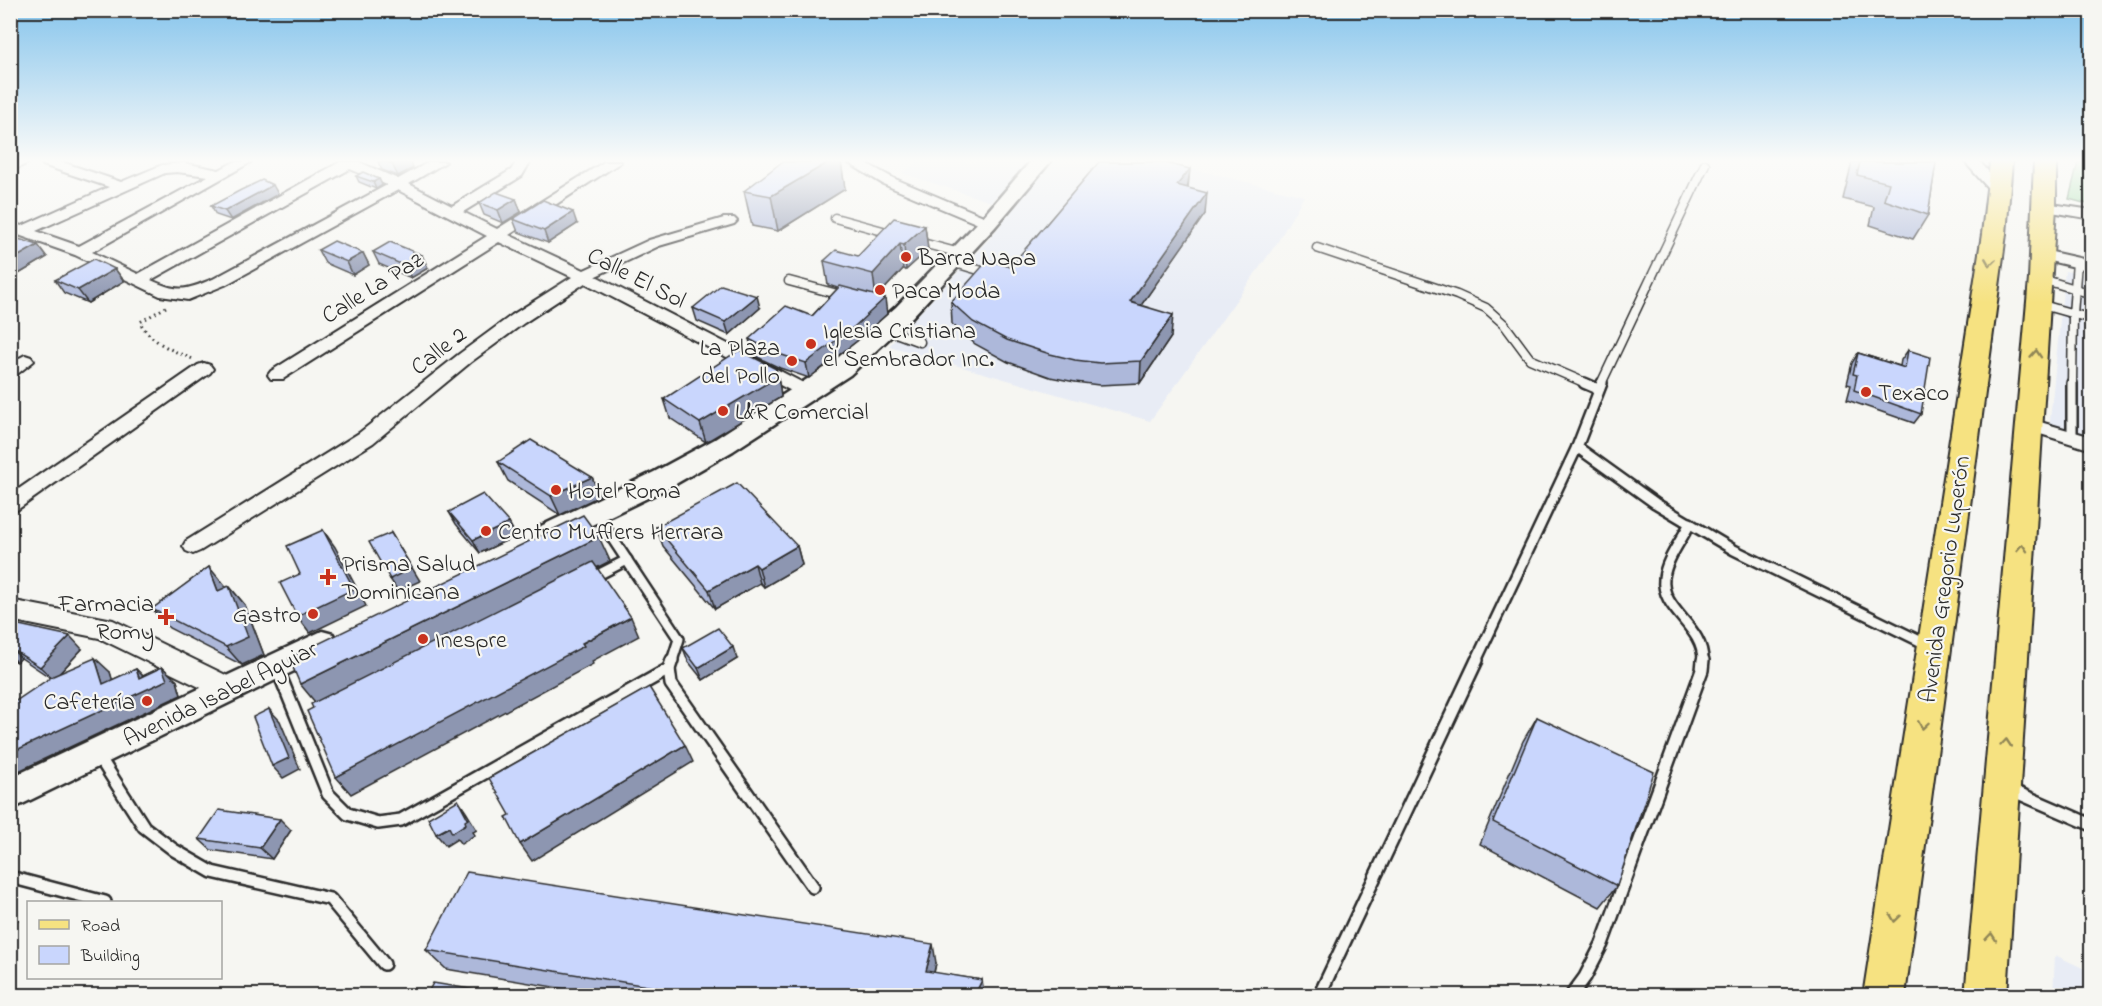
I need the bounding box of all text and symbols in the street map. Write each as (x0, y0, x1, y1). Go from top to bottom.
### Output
street label: Calle El Sol (580, 239, 691, 319)
place label: Barra Napa (917, 242, 1036, 277)
street label: Calle La Paz (316, 244, 432, 334)
marker: Barra Napa (899, 250, 913, 264)
one-way arrow (1985, 257, 1997, 266)
place label: Paca Moda (892, 275, 1001, 310)
marker: Paca Moda (873, 283, 887, 297)
place label: Iglesia Cristiana el Sembrador Inc. (823, 315, 994, 378)
street label: Calle 2 (404, 319, 475, 385)
place label: La Plaza del Pollo (700, 332, 780, 395)
marker: Iglesia Cristiana el Sembrador Inc. (804, 337, 818, 351)
one-way arrow (2029, 349, 2042, 358)
marker: La Plaza del Pollo (785, 354, 799, 368)
place label: Texaco (1878, 377, 1949, 412)
marker: Texaco (1859, 385, 1873, 399)
place label: L&R Comercial (735, 396, 869, 431)
marker: L&R Comercial (716, 404, 730, 418)
street label: Avenida Gregorio Luperón (1912, 454, 1981, 705)
place label: Hotel Roma (568, 475, 681, 510)
marker: Hotel Roma (549, 483, 563, 497)
place label: Centro Mufflers Herrara (498, 516, 724, 551)
marker: Centro Mufflers Herrara (479, 524, 493, 538)
one-way arrow (2015, 544, 2028, 553)
place label: Prisma Salud Dominicana (341, 548, 476, 611)
marker: Prisma Salud Dominicana (319, 568, 337, 586)
place label: Farmacia Romy (58, 588, 154, 652)
place label: Gastro (233, 599, 301, 634)
marker: Gastro (306, 607, 320, 621)
marker: Farmacia Romy (159, 610, 173, 624)
place label: Inespre (435, 624, 507, 659)
marker: Inespre (416, 632, 430, 646)
street label: Avenida Isabel Aguiar (118, 633, 325, 758)
place label: Cafetería (43, 686, 135, 721)
marker: Cafetería (140, 694, 154, 708)
one-way arrow (1918, 720, 1930, 730)
one-way arrow (2000, 738, 2013, 747)
legend (27, 901, 222, 979)
one-way arrow (1890, 913, 1902, 923)
text: Road (81, 914, 120, 940)
one-way arrow (1984, 933, 1997, 942)
text: Building (80, 944, 140, 971)

